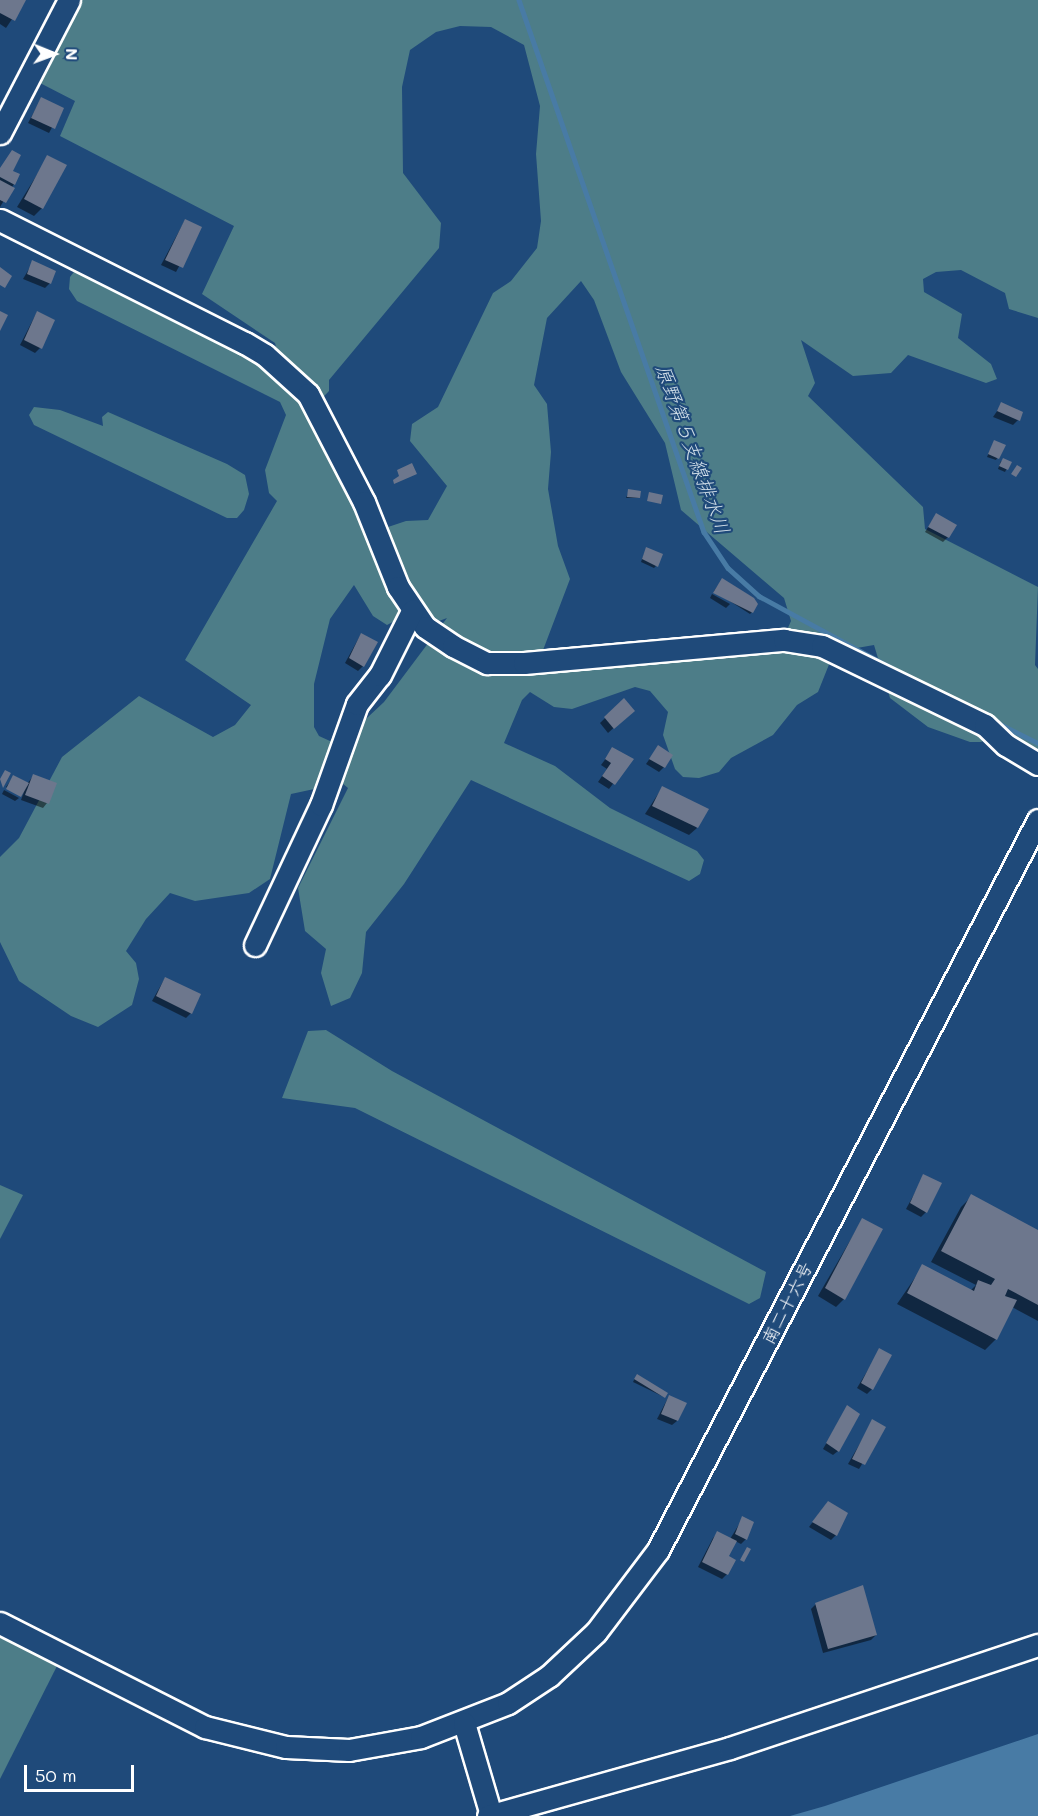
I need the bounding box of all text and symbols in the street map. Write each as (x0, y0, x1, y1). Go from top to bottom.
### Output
north arrow (24, 24, 84, 84)
text: N (62, 48, 83, 61)
water label: 原野第５支線排水川 (651, 360, 735, 538)
street label: 南二十六号 (757, 1258, 817, 1348)
scale bar (27, 1753, 136, 1791)
text: 50 m (35, 1763, 77, 1787)

